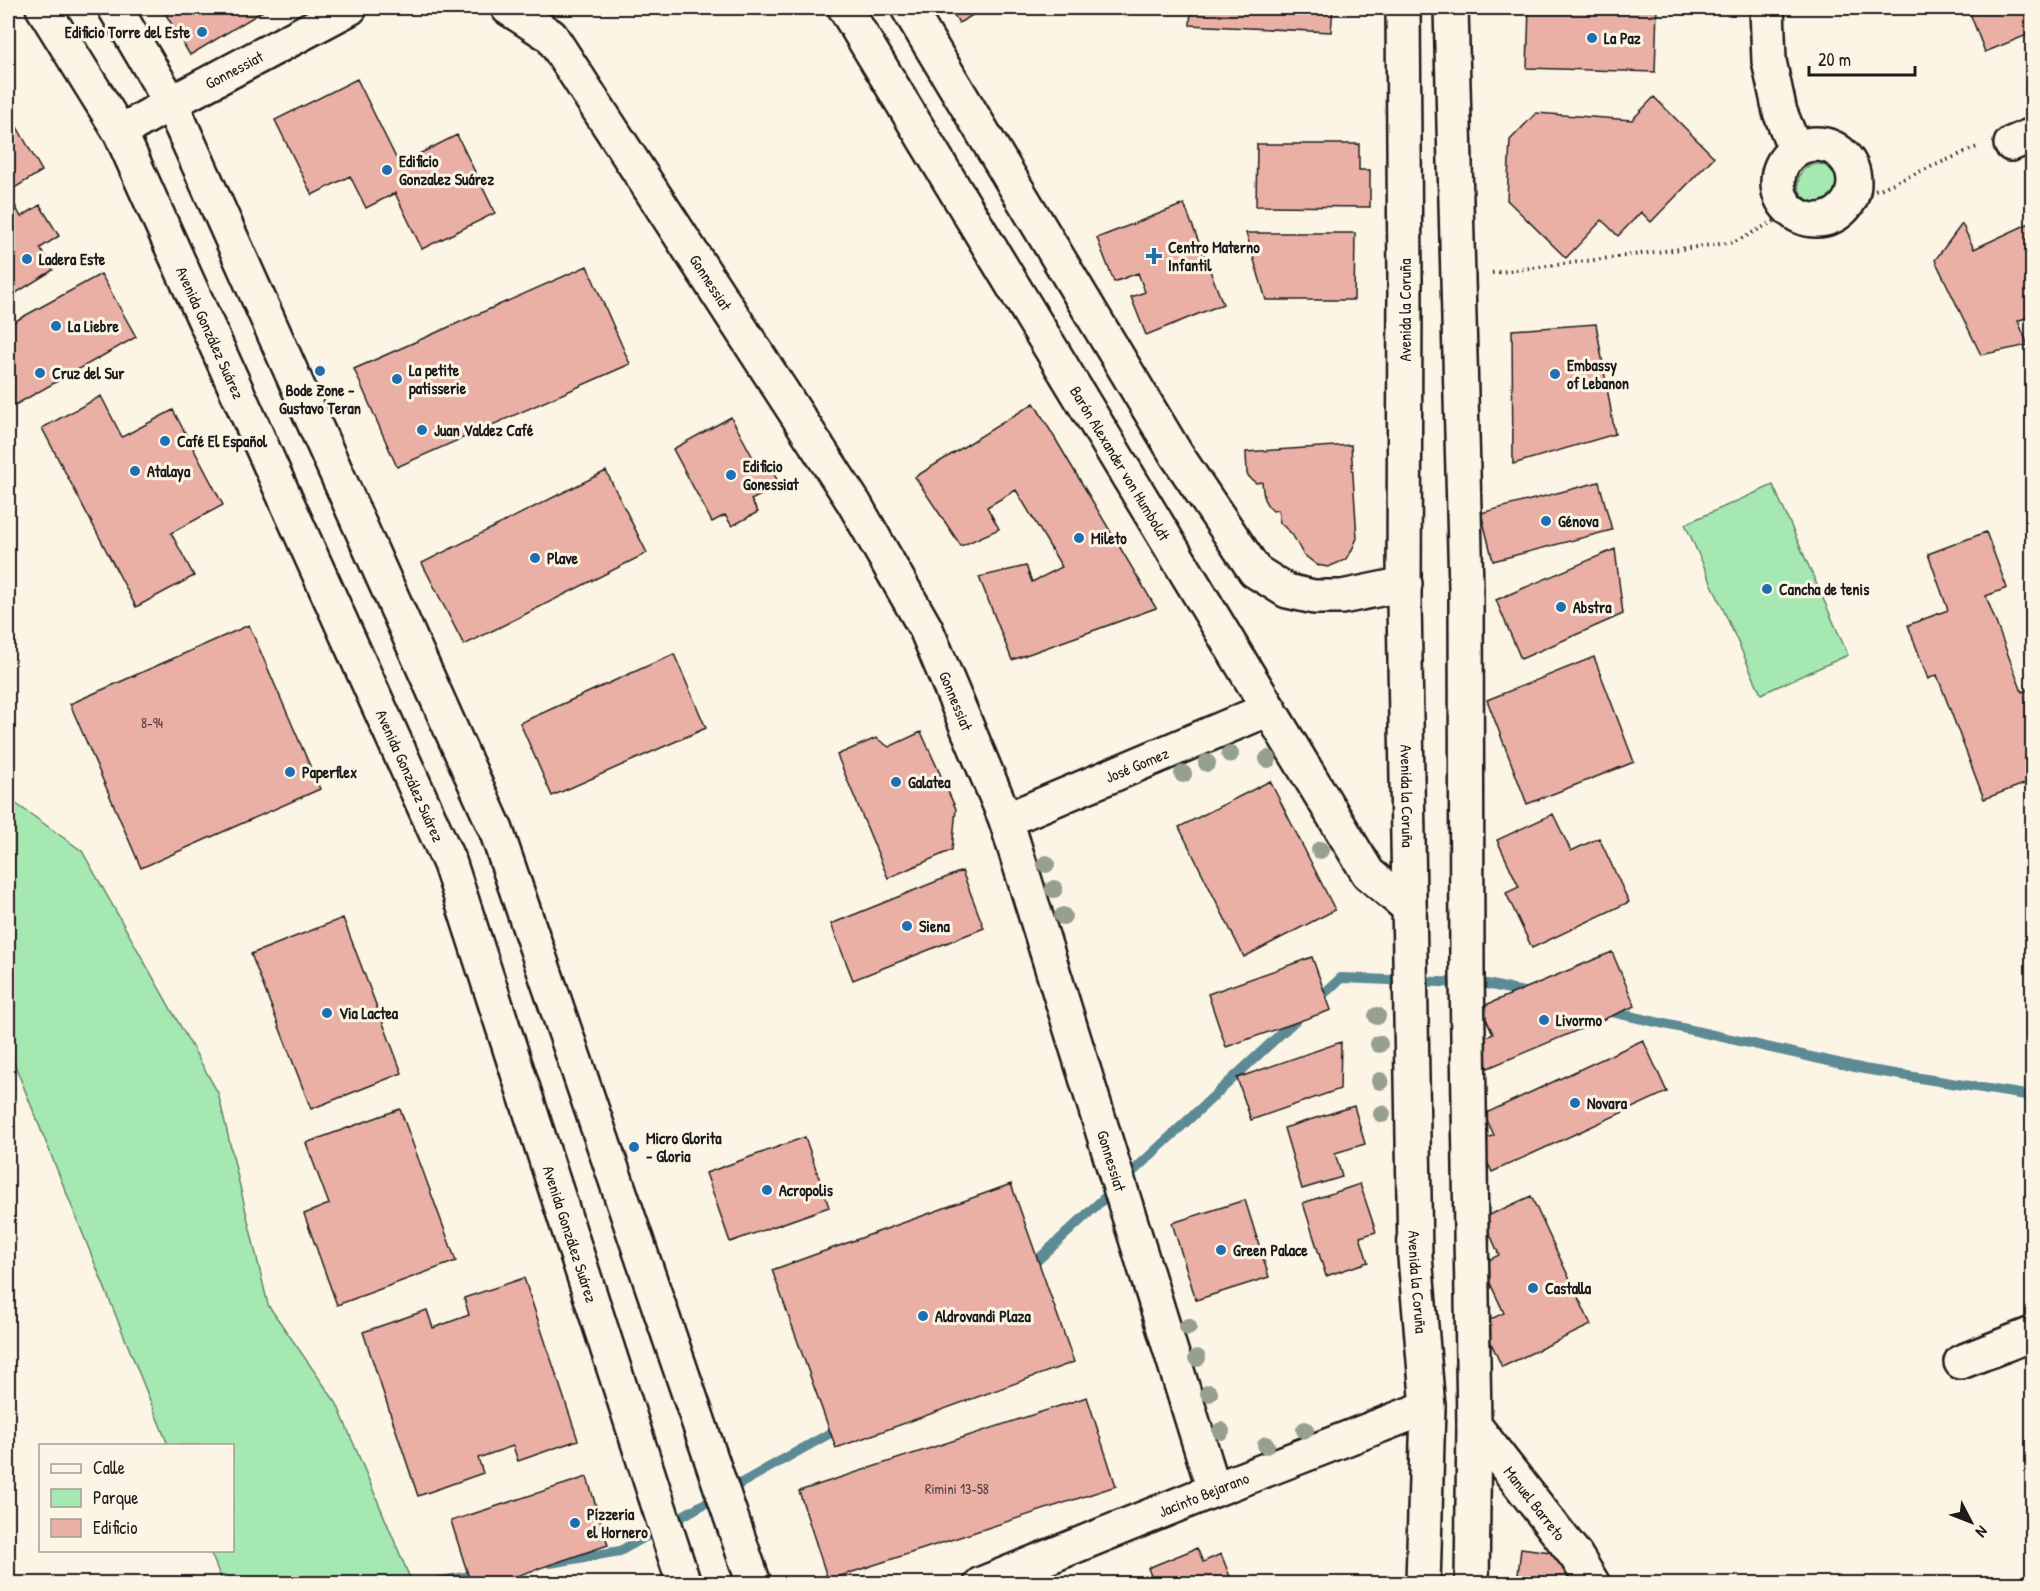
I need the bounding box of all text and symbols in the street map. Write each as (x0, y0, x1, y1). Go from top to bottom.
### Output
place label: Edificio Torre del Este (65, 21, 191, 43)
marker: Edificio Torre del Este (195, 25, 209, 39)
place label: La Paz (1604, 27, 1641, 49)
marker: La Paz (1585, 31, 1599, 45)
scale bar (1809, 39, 1916, 77)
street label: Gonnessiat (201, 45, 267, 94)
text: 20 m (1818, 47, 1851, 72)
place label: Edificio Gonzalez Suárez (399, 150, 494, 190)
marker: Edificio Gonzalez Suárez (380, 163, 394, 177)
place label: Centro Materno Infantil (1168, 236, 1260, 276)
marker: Centro Materno Infantil (1145, 247, 1163, 265)
place label: Ladera Este (39, 248, 106, 270)
street label: Gonnessiat (685, 250, 737, 315)
marker: Ladera Este (20, 252, 34, 266)
street label: Avenida la Coruña (1394, 258, 1416, 362)
street label: Avenida González Suárez (171, 263, 250, 402)
place label: La Liebre (68, 315, 120, 337)
marker: La Liebre (49, 319, 63, 333)
place label: Embassy of Lebanon (1567, 354, 1629, 394)
place label: La petite patisserie (409, 359, 467, 400)
place label: Cruz del Sur (52, 362, 125, 384)
marker: Bode Zone - Gustavo Teran (313, 364, 327, 378)
marker: Cruz del Sur (33, 366, 47, 380)
marker: Embassy of Lebanon (1548, 367, 1562, 381)
marker: La petite patisserie (390, 372, 404, 386)
place label: Bode Zone - Gustavo Teran (279, 379, 361, 419)
street label: Barón Alexander von Humboldt (1065, 382, 1176, 545)
place label: Juan Valdez Café (434, 419, 534, 441)
marker: Juan Valdez Café (415, 423, 429, 437)
place label: Café El Español (177, 430, 268, 453)
marker: Café El Español (158, 434, 172, 448)
place label: Edificio Gonessiat (743, 455, 799, 495)
place label: Atalaya (147, 460, 191, 483)
marker: Atalaya (128, 464, 142, 478)
marker: Edificio Gonessiat (724, 468, 738, 482)
place label: Génova (1558, 510, 1599, 532)
marker: Génova (1539, 514, 1553, 528)
place label: Mileto (1091, 527, 1127, 549)
marker: Mileto (1072, 531, 1086, 545)
place label: Plave (547, 547, 579, 569)
marker: Plave (528, 551, 542, 565)
place label: Cancha de tenis (1779, 578, 1870, 600)
marker: Cancha de tenis (1760, 582, 1774, 596)
place label: Abstra (1573, 596, 1612, 618)
marker: Abstra (1554, 600, 1568, 614)
street label: Gonnessiat (934, 668, 979, 734)
street label: Avenida González Suárez (371, 706, 450, 845)
house number: 8-94 (141, 713, 163, 732)
street label: José Gomez (1102, 742, 1172, 788)
street label: Avenida la Coruña (1395, 744, 1419, 848)
place label: Paperflex (302, 761, 357, 784)
marker: Paperflex (283, 765, 297, 779)
place label: Galatea (908, 771, 951, 793)
marker: Galatea (889, 775, 903, 789)
place label: Siena (919, 915, 951, 937)
marker: Siena (900, 919, 914, 933)
place label: Via Lactea (339, 1002, 399, 1024)
marker: Via Lactea (320, 1006, 334, 1020)
place label: Livormo (1556, 1009, 1602, 1031)
marker: Livormo (1537, 1013, 1551, 1027)
place label: Novara (1587, 1092, 1628, 1114)
marker: Novara (1568, 1096, 1582, 1110)
place label: Micro Glorita - Gloria (646, 1127, 722, 1167)
street label: Gonnessiat (1092, 1128, 1132, 1194)
marker: Micro Glorita - Gloria (627, 1140, 641, 1154)
street label: Avenida González Suárez (538, 1163, 603, 1305)
place label: Acropolis (779, 1179, 834, 1202)
marker: Acropolis (760, 1183, 774, 1197)
street label: Avenida la Coruña (1404, 1230, 1433, 1334)
place label: Green Palace (1233, 1239, 1308, 1261)
marker: Green Palace (1214, 1243, 1228, 1257)
place label: Castalla (1545, 1277, 1592, 1299)
marker: Castalla (1526, 1281, 1540, 1295)
place label: Aldrovandi Plaza (935, 1305, 1031, 1327)
marker: Aldrovandi Plaza (916, 1309, 930, 1323)
legend (39, 1444, 234, 1552)
text: Calle (93, 1455, 125, 1480)
street label: Manuel Barreto (1499, 1461, 1571, 1545)
street label: Jacinto Bejarano (1155, 1466, 1253, 1522)
house number: Rimini 13-58 (925, 1479, 989, 1498)
text: Parque (93, 1485, 138, 1510)
north arrow (1941, 1492, 2001, 1552)
place label: Pizzeria el Hornero (587, 1503, 648, 1543)
text: Edificio (93, 1515, 137, 1540)
marker: Pizzeria el Hornero (568, 1516, 582, 1530)
text: N (1971, 1522, 1993, 1543)

